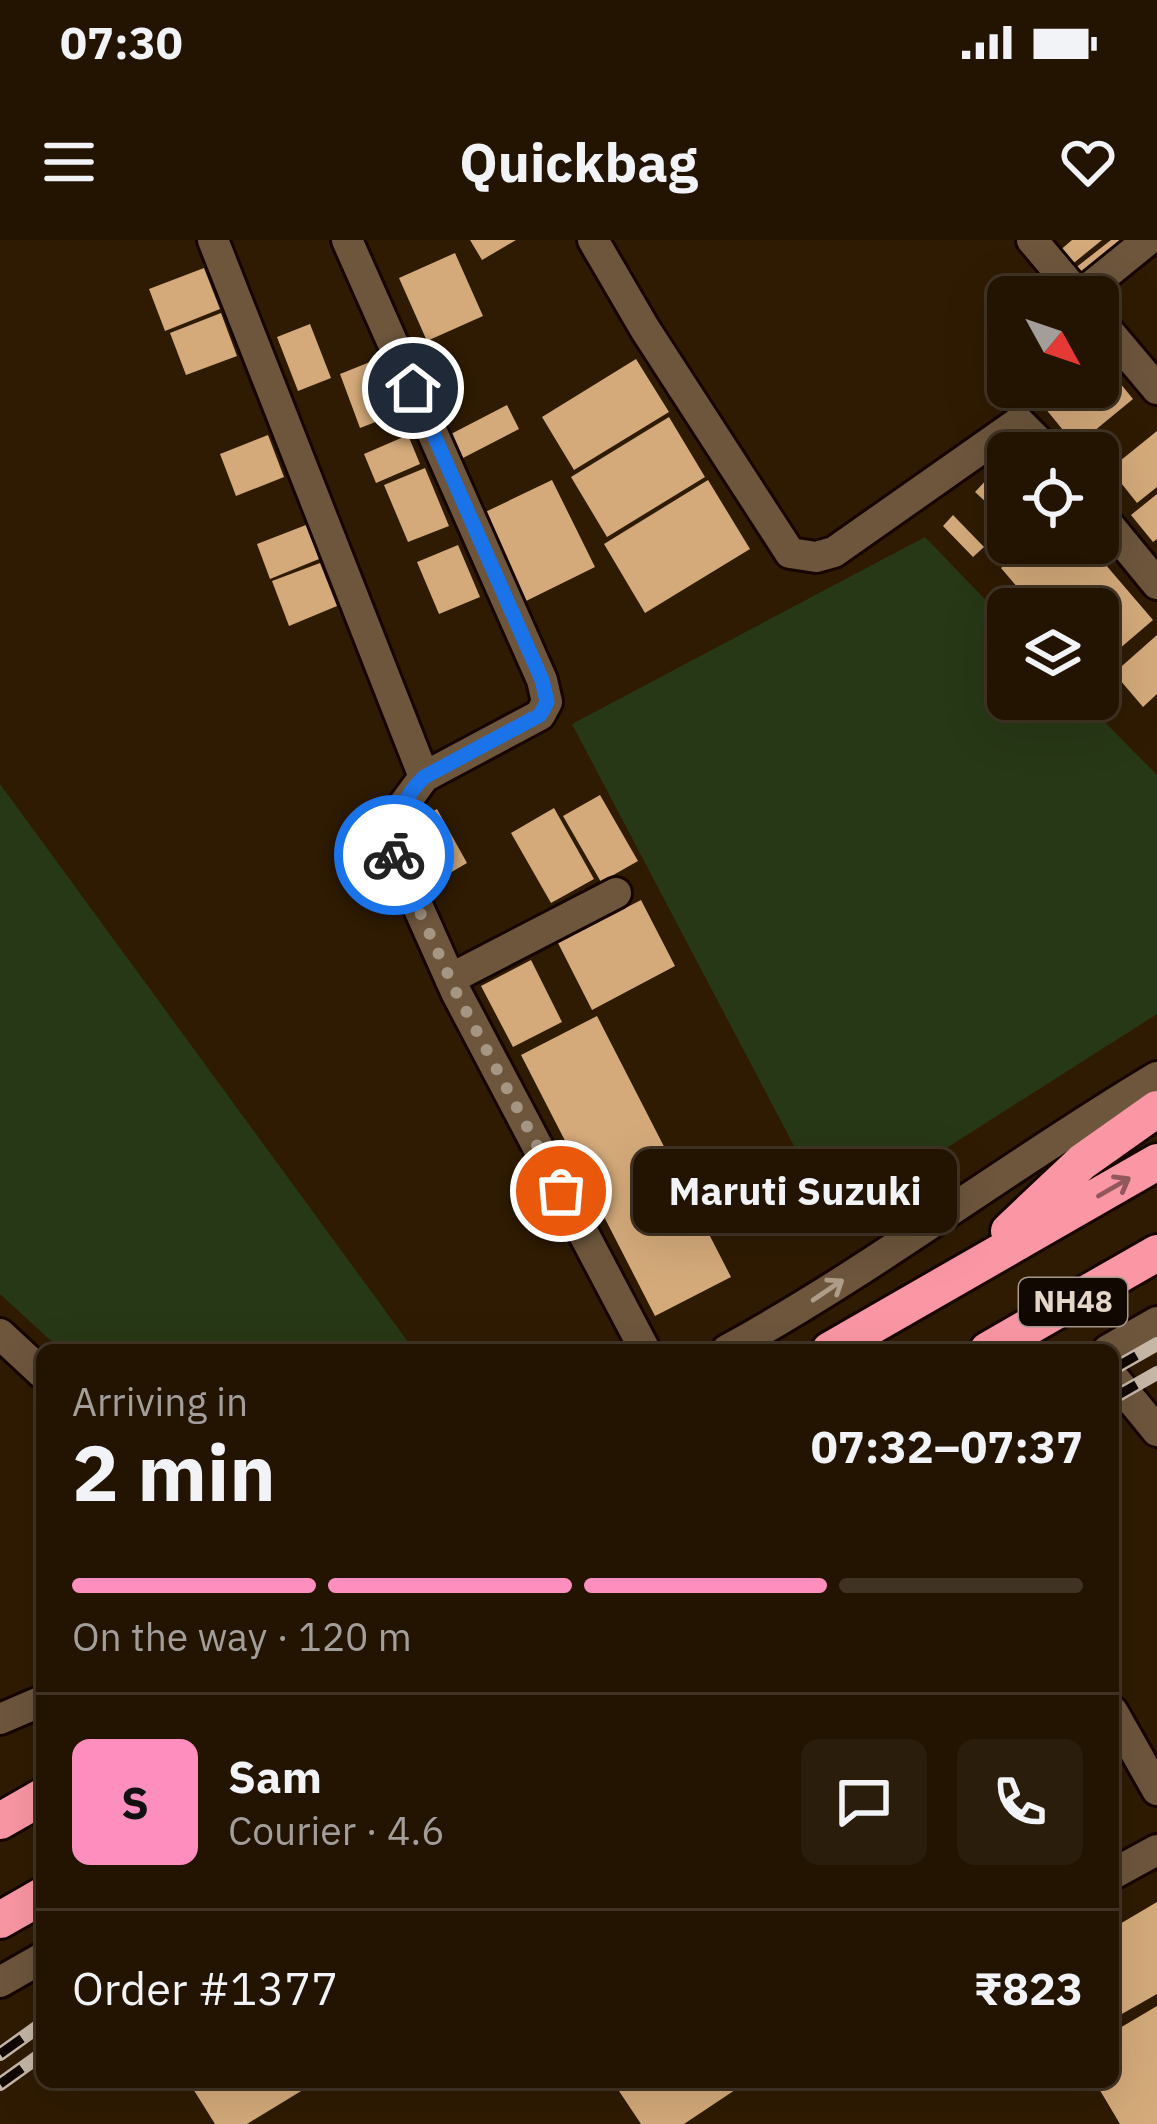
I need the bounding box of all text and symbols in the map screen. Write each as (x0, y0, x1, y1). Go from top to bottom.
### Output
text: 07:30 (60, 13, 183, 71)
text: Quickbag (459, 127, 698, 197)
icon: menu (36, 129, 102, 195)
icon: heart (1055, 129, 1121, 195)
north arrow (987, 276, 1119, 408)
map controls (987, 276, 1119, 720)
pin (362, 337, 464, 439)
icon: home (380, 355, 446, 421)
button: locate (987, 432, 1119, 564)
button: layers (987, 588, 1119, 720)
courier (334, 795, 454, 915)
icon: bike (361, 822, 427, 888)
pin (510, 1140, 612, 1242)
callout: Maruti Suzuki (633, 1149, 957, 1233)
icon: bag (528, 1158, 594, 1224)
text: Maruti Suzuki (668, 1165, 922, 1216)
one-way arrow (1096, 1175, 1131, 1199)
one-way arrow (810, 1277, 844, 1302)
road number: NH48 (1019, 1278, 1127, 1326)
text: Arriving in (72, 1376, 248, 1427)
text: 07:32–07:37 (811, 1417, 1083, 1475)
text: 2 min (72, 1421, 276, 1522)
text: On the way · 120 m (72, 1611, 412, 1662)
button: chat (801, 1739, 927, 1865)
button: phone (957, 1739, 1083, 1865)
text: Sam (228, 1747, 322, 1805)
text: S (121, 1773, 149, 1831)
text: Courier · 4.6 (228, 1805, 445, 1856)
text: Order #1377 (72, 1959, 338, 2017)
text: ₹823 (974, 1959, 1083, 2017)

